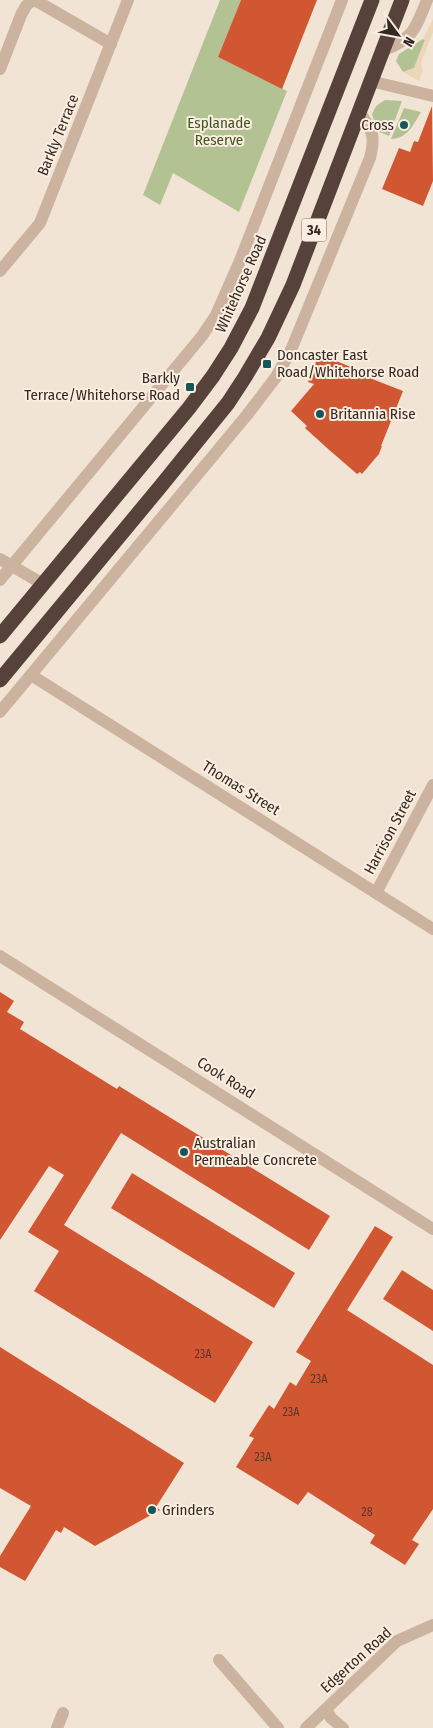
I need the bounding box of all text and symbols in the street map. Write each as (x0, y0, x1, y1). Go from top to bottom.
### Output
north arrow (373, 10, 423, 60)
text: N (399, 34, 418, 50)
street label: Barkly Terrace (34, 92, 82, 178)
park label: Esplanade Reserve (187, 114, 251, 149)
place label: Cross (361, 116, 394, 134)
marker: Cross (398, 119, 410, 131)
road number: 34 (302, 218, 326, 242)
street label: Whitehorse Road (212, 233, 270, 335)
place label: Doncaster East Road/Whitehorse Road (277, 346, 419, 381)
marker: Doncaster East Road/Whitehorse Road (261, 358, 273, 370)
place label: Barkly Terrace/Whitehorse Road (24, 369, 180, 404)
marker: Barkly Terrace/Whitehorse Road (184, 381, 196, 393)
place label: Britannia Rise (330, 405, 416, 423)
marker: Britannia Rise (314, 408, 326, 420)
street label: Thomas Street (199, 757, 283, 819)
street label: Harrison Street (360, 787, 420, 877)
street label: Cook Road (194, 1053, 258, 1103)
place label: Australian Permeable Concrete (194, 1134, 317, 1169)
marker: Australian Permeable Concrete (178, 1146, 190, 1158)
house number: 23A (195, 1347, 212, 1361)
house number: 23A (311, 1372, 328, 1386)
house number: 23A (283, 1405, 300, 1419)
house number: 23A (255, 1450, 272, 1464)
place label: Grinders (162, 1501, 214, 1519)
marker: Grinders (146, 1504, 158, 1516)
house number: 28 (361, 1505, 373, 1519)
street label: Edgerton Road (317, 1623, 395, 1697)

